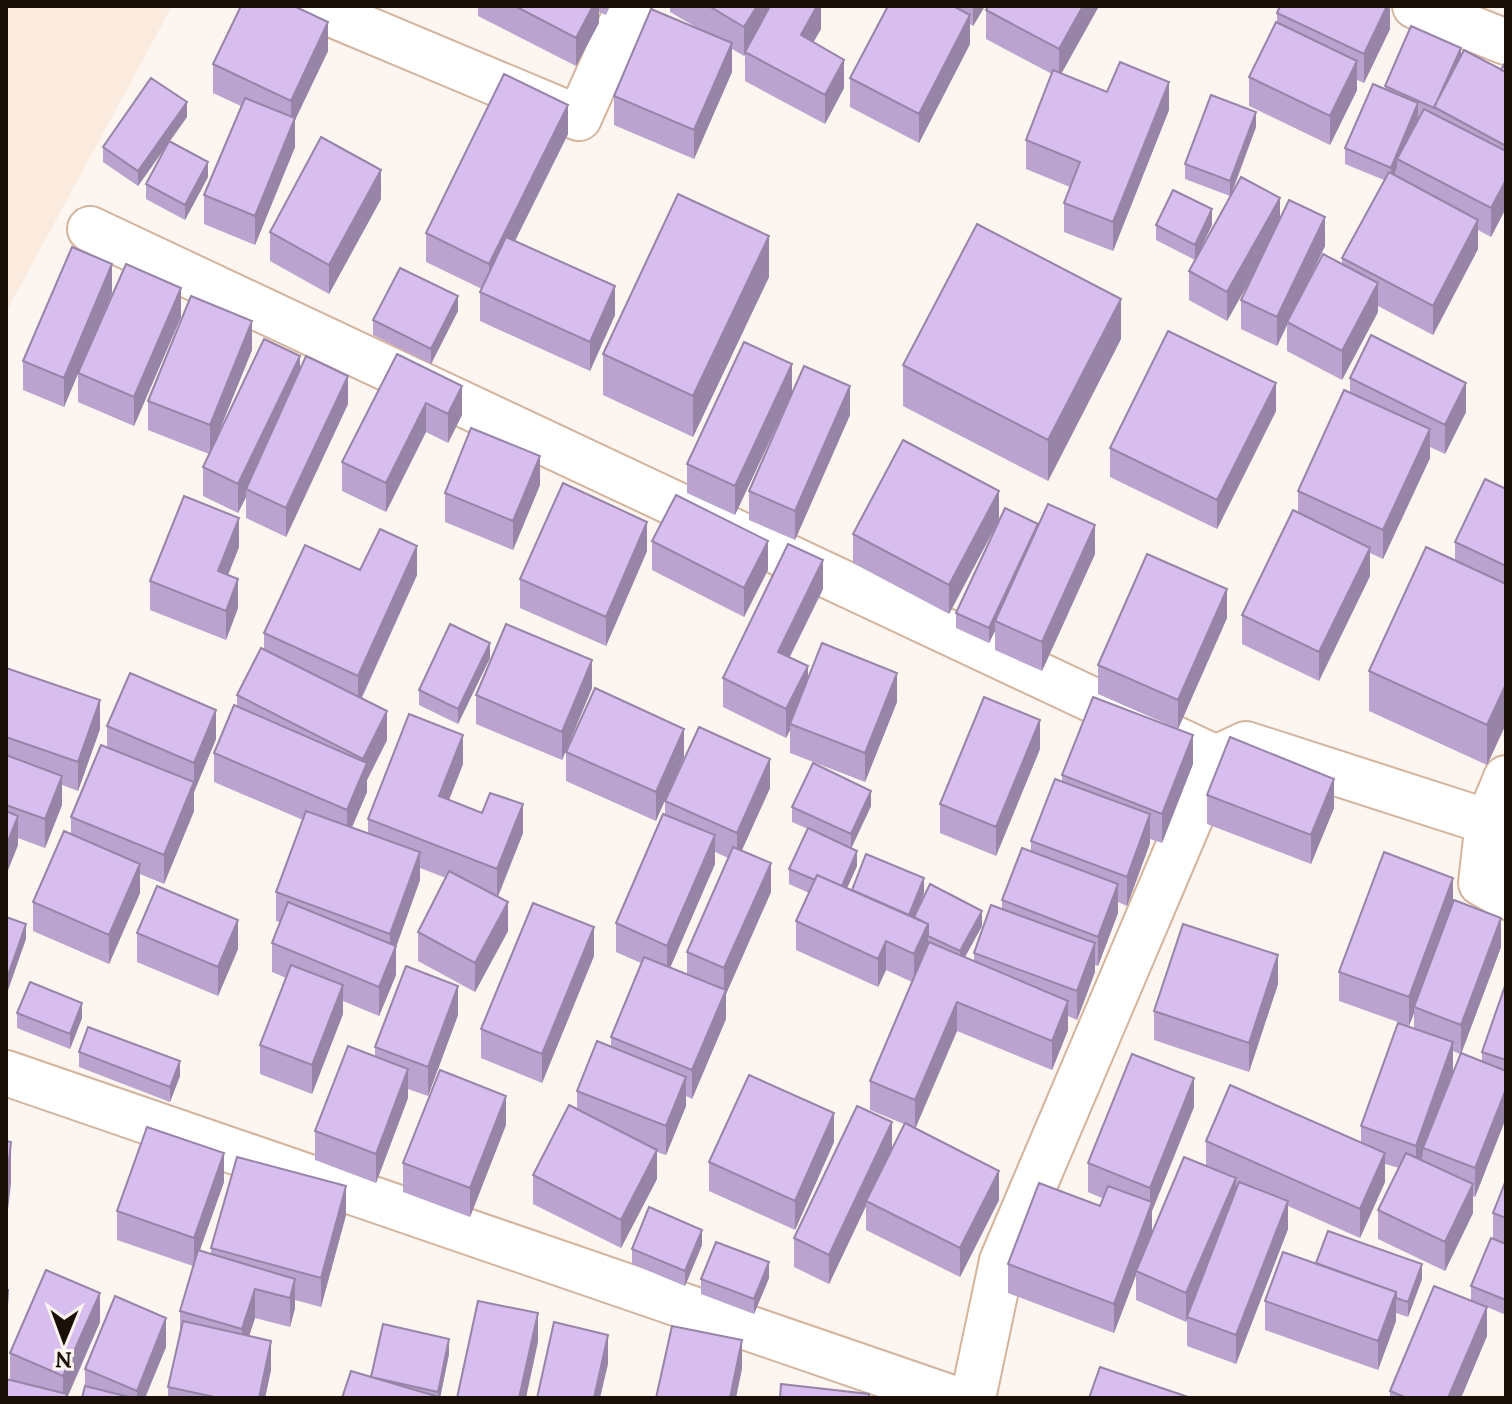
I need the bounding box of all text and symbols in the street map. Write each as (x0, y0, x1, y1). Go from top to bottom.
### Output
north arrow (24, 1300, 104, 1380)
text: N (55, 1346, 72, 1374)

